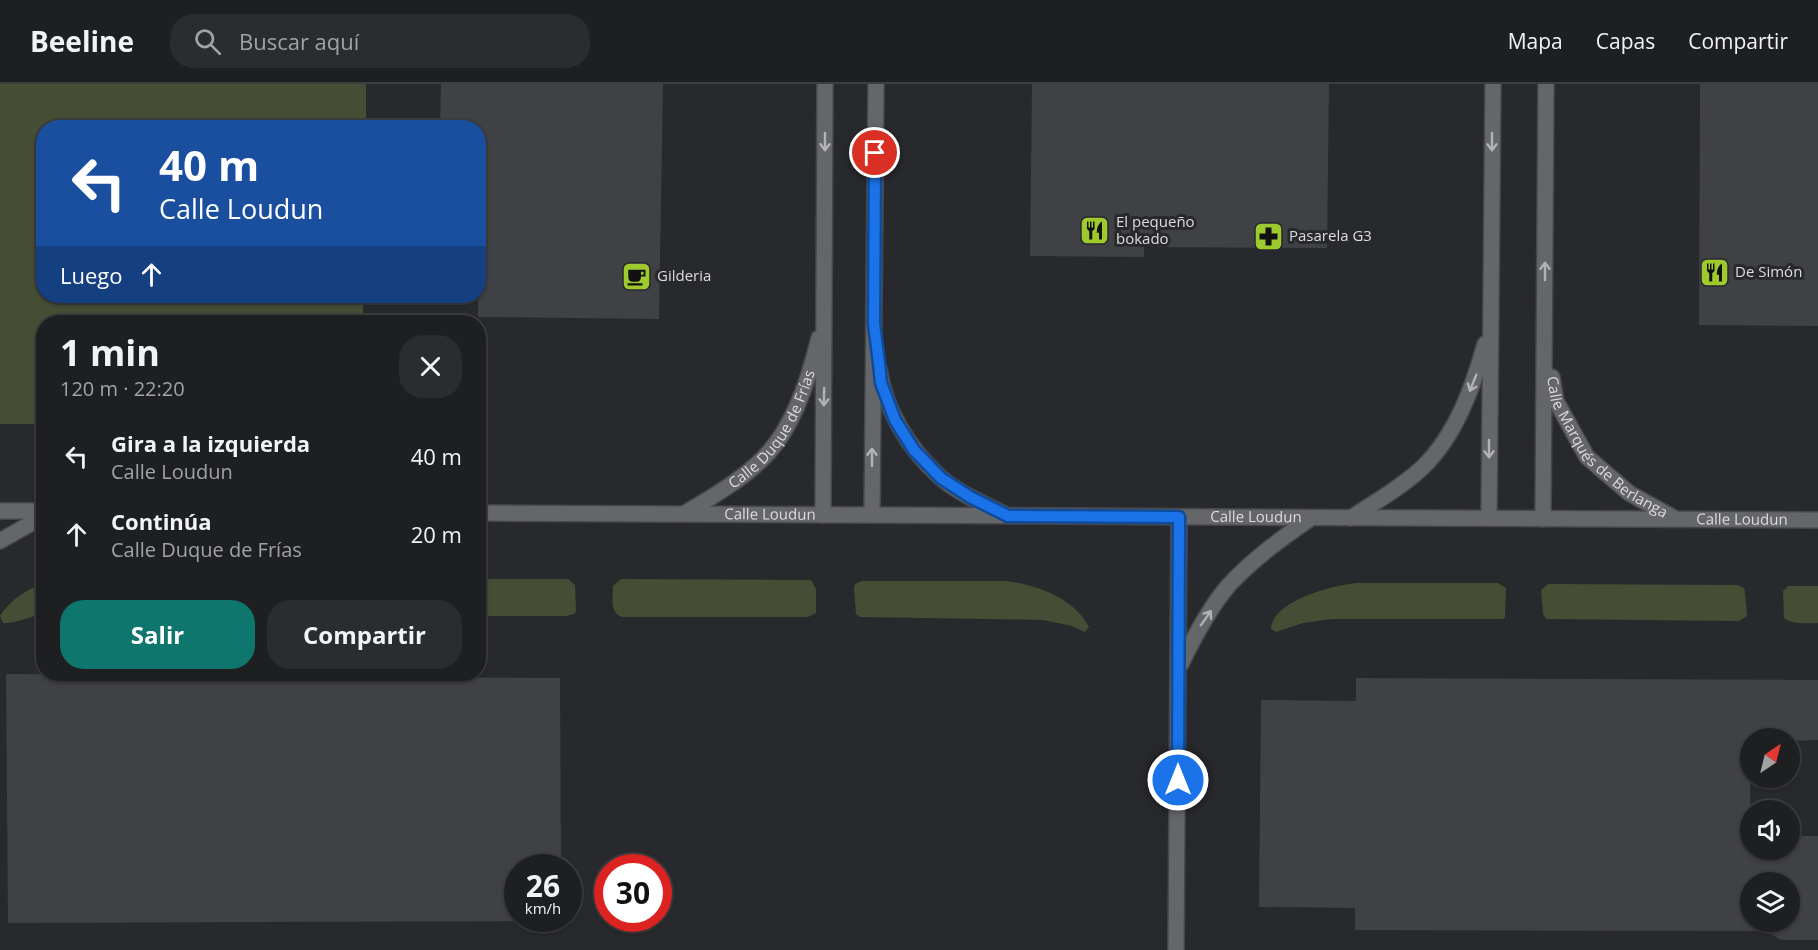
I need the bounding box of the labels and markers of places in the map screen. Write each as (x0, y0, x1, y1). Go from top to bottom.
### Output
pin (849, 127, 900, 178)
place label: El pequeño bokado (1116, 211, 1195, 248)
restaurant icon: El pequeño bokado (1079, 215, 1111, 247)
pharmacy icon: Pasarela G3 (1252, 220, 1284, 252)
place label: Pasarela G3 (1289, 225, 1372, 245)
restaurant icon: De Simón (1698, 256, 1730, 288)
cafe icon: Gilderia (620, 260, 652, 292)
place label: De Simón (1735, 261, 1802, 281)
place label: Gilderia (657, 265, 711, 285)

